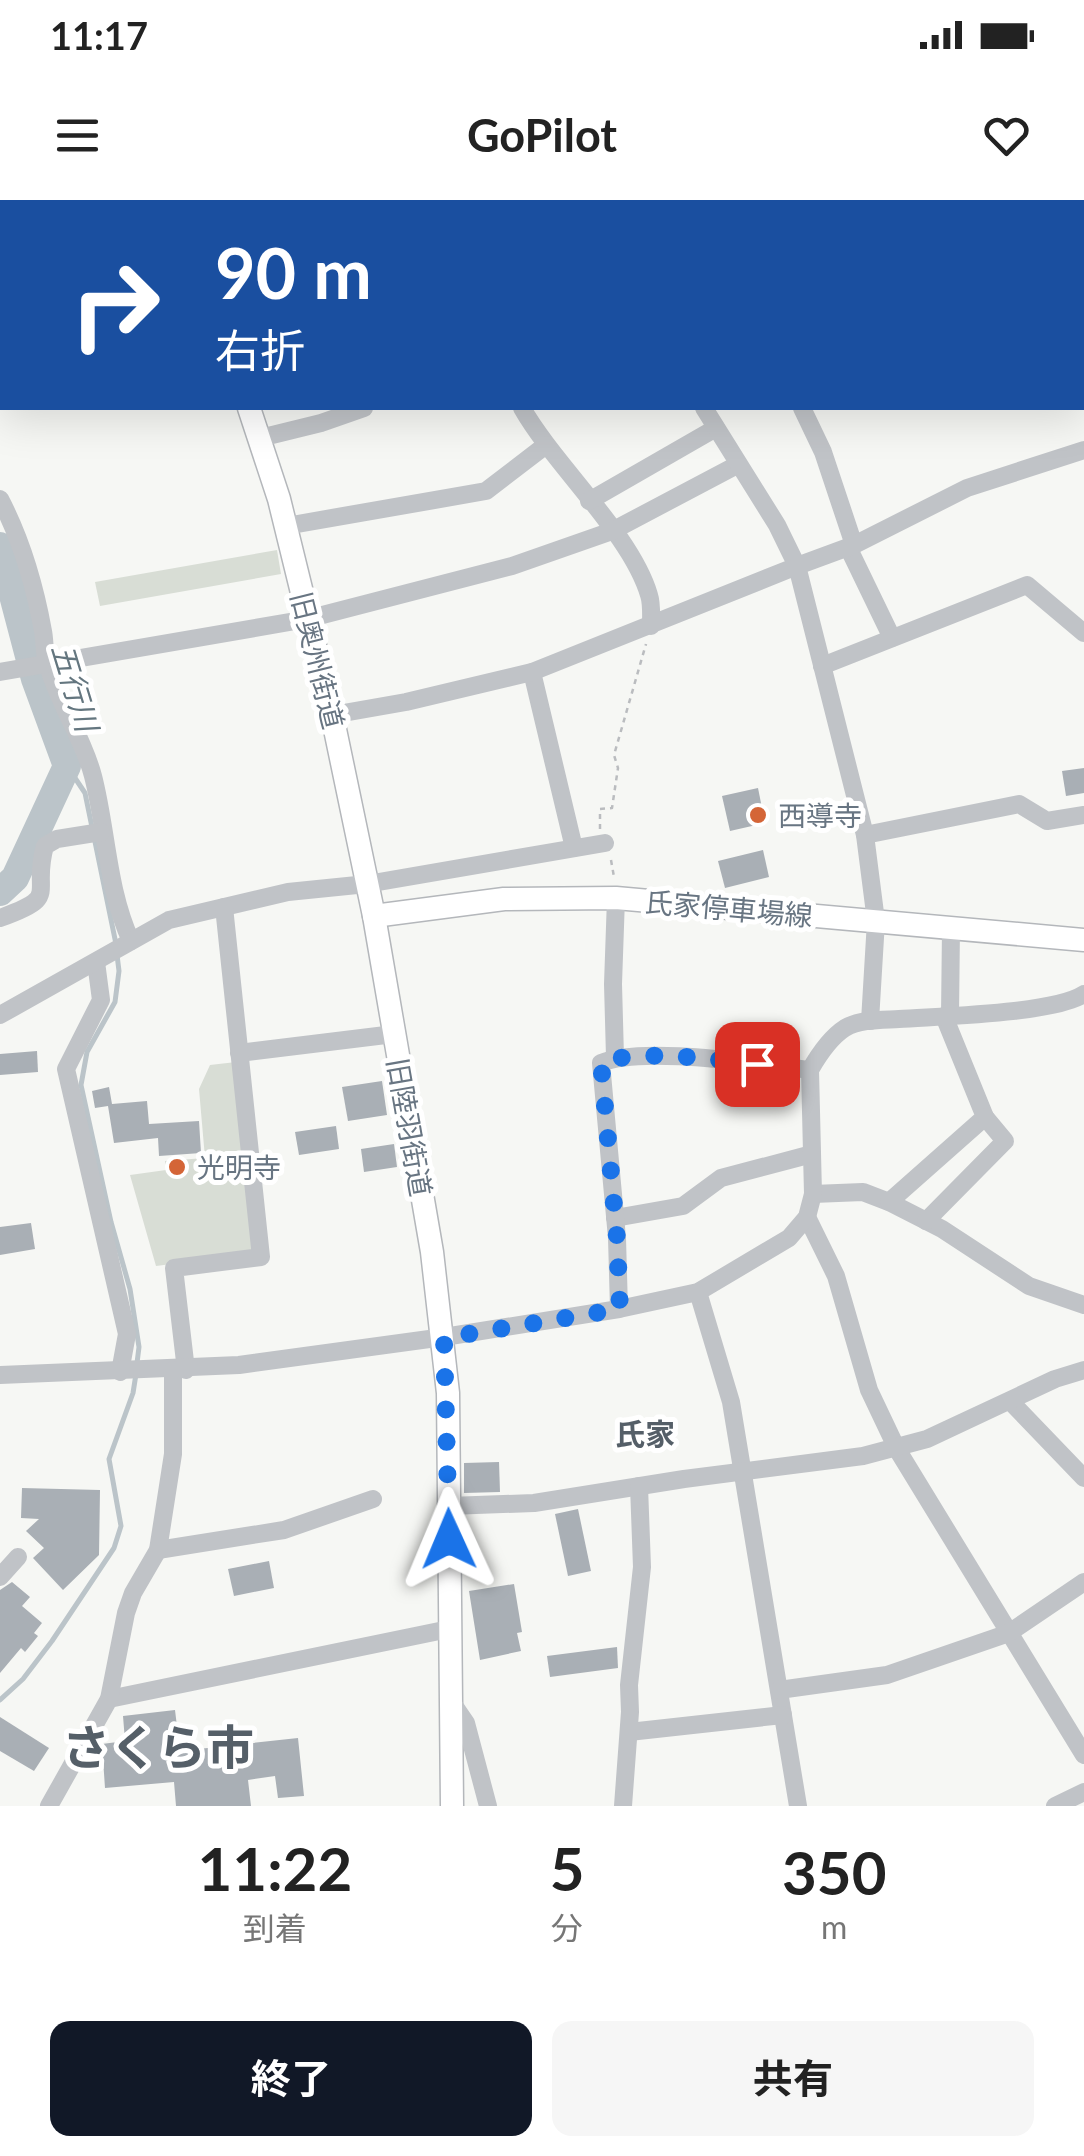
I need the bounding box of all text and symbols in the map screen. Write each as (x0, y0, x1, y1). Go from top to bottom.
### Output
text: 11:17 (50, 12, 148, 58)
icon: menu (50, 108, 105, 163)
text: GoPilot (467, 108, 617, 162)
icon: heart (979, 108, 1034, 163)
text: 90 m (215, 230, 372, 314)
icon: right (50, 240, 180, 370)
text: 右折 (215, 323, 305, 377)
street label: 旧奥州街道 (285, 588, 351, 732)
water label: 五行川 (46, 639, 107, 738)
place label: 西導寺 (778, 798, 862, 832)
marker: 西導寺 (747, 804, 769, 826)
street label: 氏家停車場線 (644, 884, 814, 932)
pin (715, 1022, 800, 1107)
icon: arrive (730, 1037, 785, 1092)
street label: 旧陸羽街道 (381, 1055, 439, 1199)
place label: 光明寺 (197, 1150, 281, 1184)
marker: 光明寺 (166, 1156, 188, 1178)
district label: 氏家 (615, 1415, 675, 1451)
position arrow (397, 1487, 501, 1591)
district label: さくら市 (62, 1718, 254, 1775)
text: 11:22 (198, 1832, 352, 1904)
text: 5 (550, 1832, 585, 1904)
text: 350 (782, 1836, 886, 1908)
text: m (821, 1907, 847, 1946)
text: 到着 (243, 1908, 307, 1947)
text: 分 (551, 1908, 583, 1947)
button: 終了 (50, 2021, 532, 2136)
button: 共有 (552, 2021, 1034, 2136)

